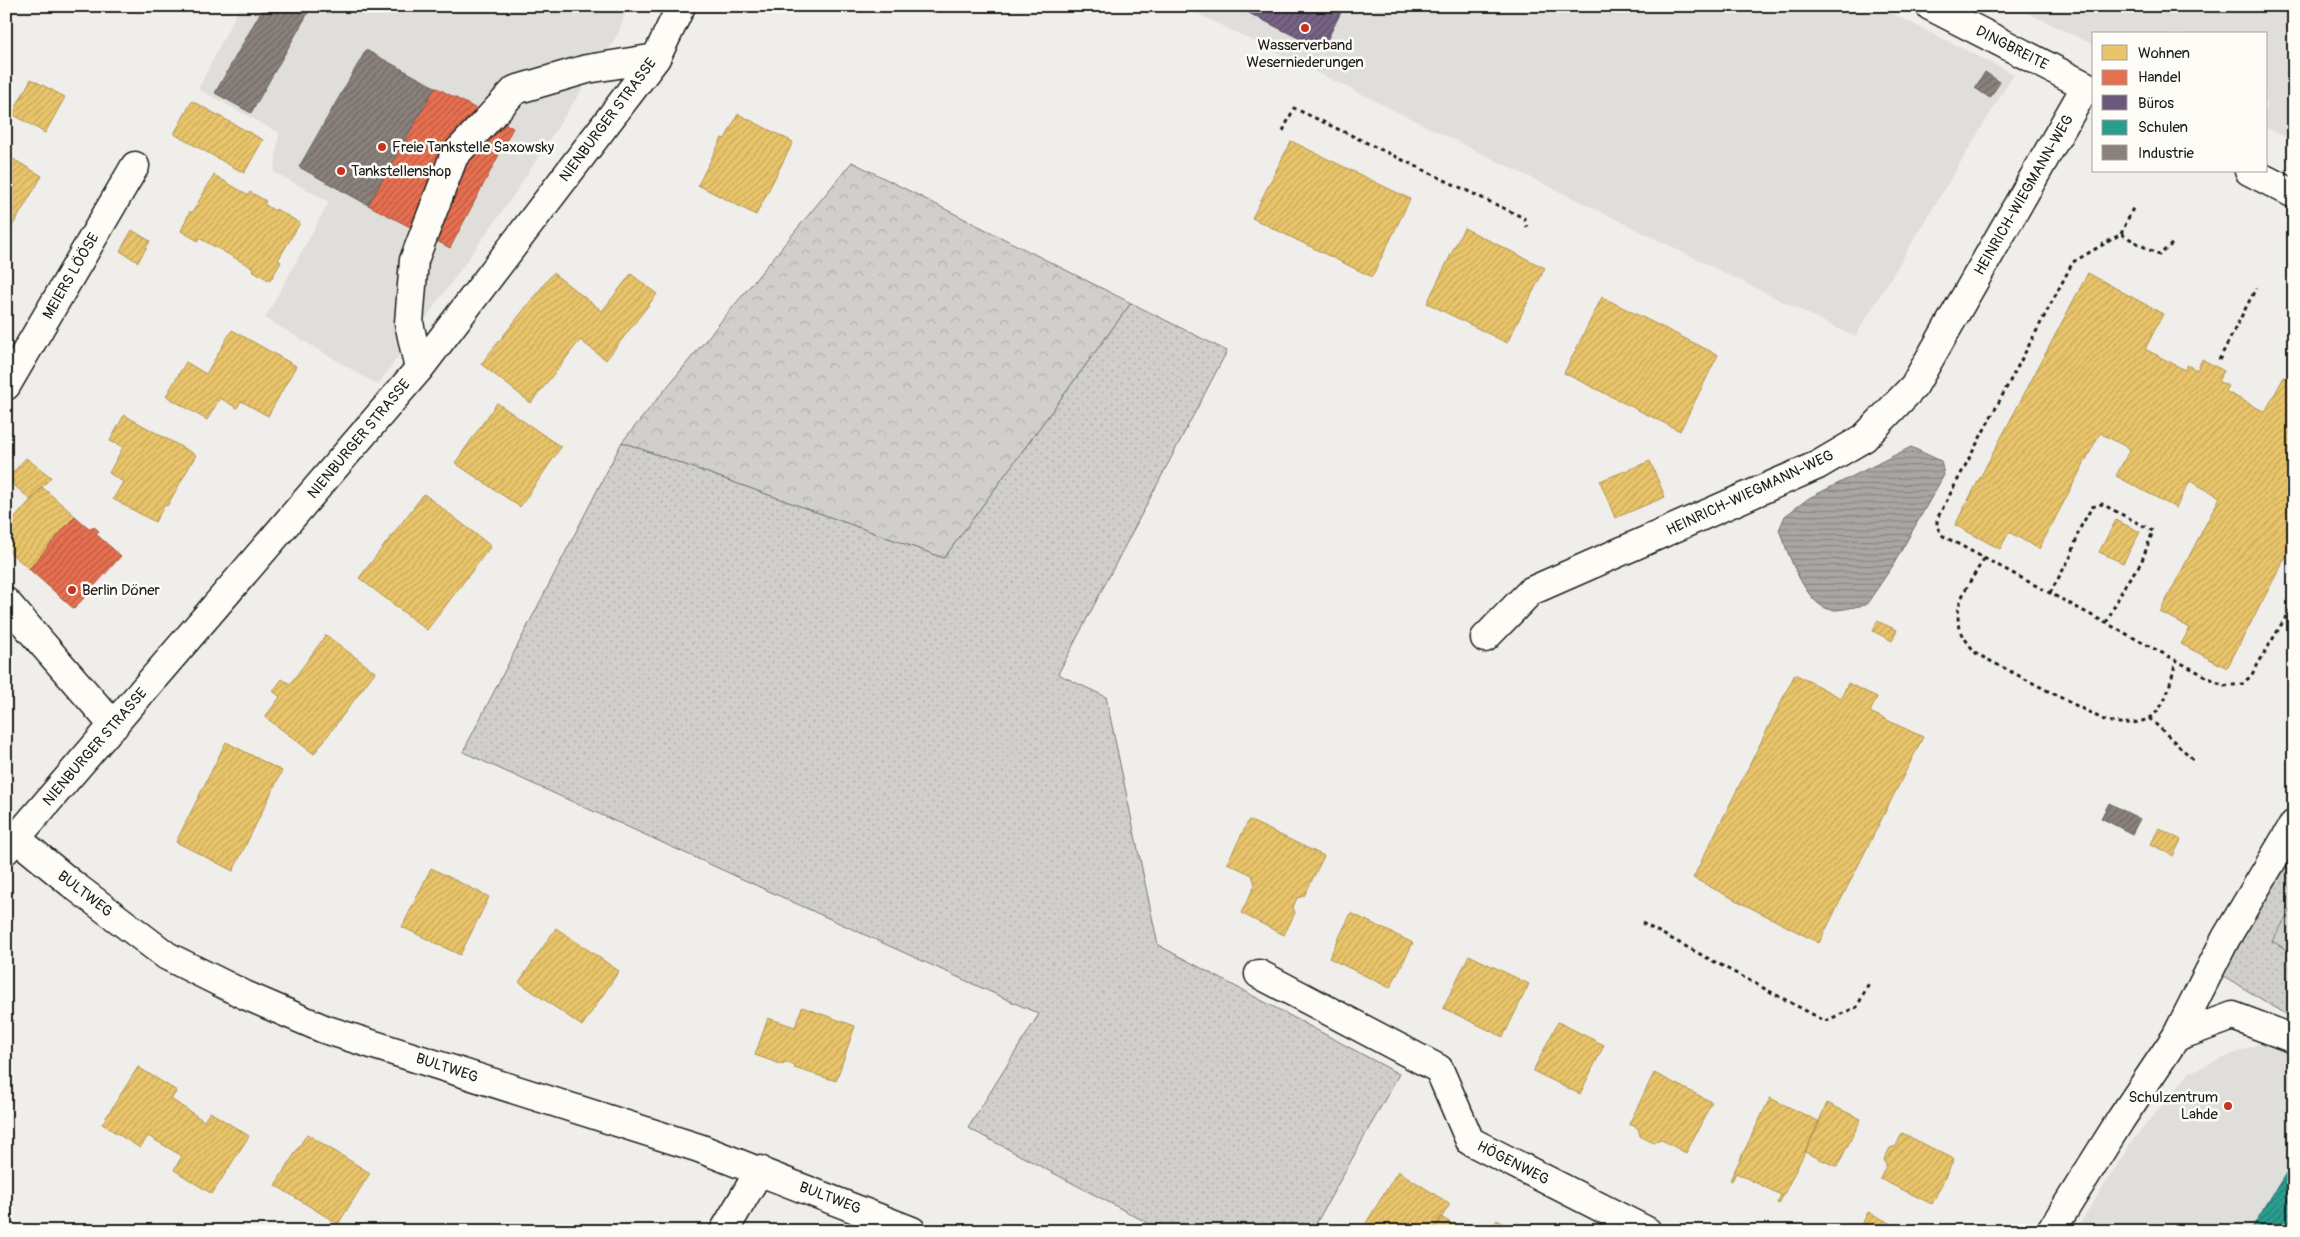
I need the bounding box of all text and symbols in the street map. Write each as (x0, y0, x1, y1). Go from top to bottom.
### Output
marker: Wasserverband Weserniederungen (1299, 22, 1311, 34)
street label: DINGBREITE (1972, 22, 2052, 74)
legend (2092, 32, 2268, 172)
place label: Wasserverband Weserniederungen (1246, 36, 1364, 72)
text: Wohnen (2138, 44, 2190, 63)
street label: NIENBURGER STRASSE (555, 54, 661, 186)
text: Handel (2138, 68, 2181, 87)
text: Büros (2138, 94, 2174, 113)
street label: HEINRICH-WIEGMANN-WEG (1970, 111, 2078, 279)
text: Schulen (2138, 118, 2188, 137)
place label: Freie Tankstelle Saxowsky (392, 138, 555, 157)
marker: Freie Tankstelle Saxowsky (376, 141, 388, 153)
text: Industrie (2138, 144, 2194, 163)
place label: Tankstellenshop (351, 162, 451, 181)
marker: Tankstellenshop (335, 165, 347, 177)
street label: MEIERS LÖÖSE (39, 229, 103, 323)
street label: NIENBURGER STRASSE (303, 375, 415, 503)
street label: HEINRICH-WIEGMANN-WEG (1663, 446, 1837, 540)
place label: Berlin Döner (82, 581, 161, 600)
marker: Berlin Döner (66, 584, 78, 596)
street label: NIENBURGER STRASSE (39, 684, 152, 810)
street label: BULTWEG (54, 867, 116, 921)
street label: BULTWEG (413, 1049, 481, 1087)
place label: Schulzentrum Lahde (2128, 1088, 2219, 1124)
marker: Schulzentrum Lahde (2222, 1100, 2234, 1112)
street label: HÖGENWEG (1474, 1137, 1552, 1189)
street label: BULTWEG (796, 1178, 864, 1218)

